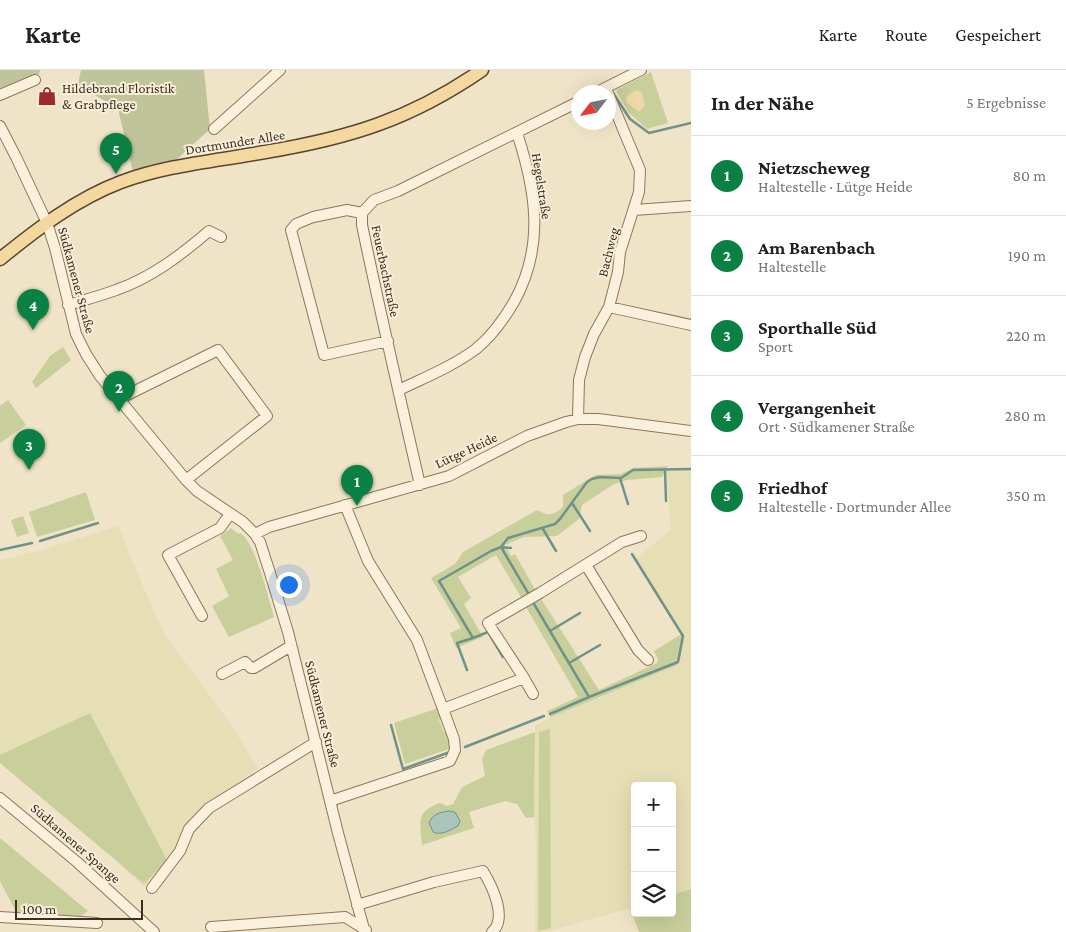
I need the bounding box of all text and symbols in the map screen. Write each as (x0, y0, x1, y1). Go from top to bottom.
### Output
text: Karte (25, 21, 81, 48)
text: Karte (819, 25, 857, 45)
text: Route (885, 25, 927, 45)
text: Gespeichert (955, 25, 1041, 45)
place label: Hildebrand Floristik & Grabpflege (62, 80, 175, 112)
shop icon: Hildebrand Floristik & Grabpflege (36, 85, 58, 107)
north arrow (571, 85, 616, 130)
text: In der Nähe (711, 91, 814, 115)
text: 5 Ergebnisse (966, 94, 1046, 111)
street label: Dortmunder Allee (184, 126, 286, 158)
pin: 5 (100, 133, 132, 174)
street label: Hegelstraße (529, 152, 555, 220)
text: Nietzscheweg (758, 157, 870, 178)
text: 1 (724, 167, 730, 184)
text: 80 m (1012, 167, 1046, 184)
text: Haltestelle · Lütge Heide (758, 178, 913, 195)
street label: Feuerbachstraße (368, 224, 404, 318)
street label: Südkamener Straße (55, 225, 99, 335)
street label: Bachweg (594, 225, 622, 278)
text: Am Barenbach (758, 237, 875, 258)
text: 2 (723, 247, 731, 264)
text: 190 m (1008, 247, 1046, 264)
text: Haltestelle (758, 258, 826, 275)
pin: 4 (17, 289, 49, 330)
text: Sporthalle Süd (758, 317, 877, 338)
text: 3 (723, 327, 731, 344)
text: 220 m (1006, 327, 1046, 344)
text: Sport (758, 338, 793, 355)
pin: 2 (103, 371, 135, 412)
text: Vergangenheit (758, 397, 876, 418)
text: 4 (723, 407, 731, 424)
text: 280 m (1005, 407, 1046, 424)
text: Ort · Südkamener Straße (758, 418, 915, 435)
pin: 3 (13, 429, 45, 470)
street label: Lütge Heide (432, 429, 500, 471)
pin: 1 (341, 465, 373, 506)
text: Friedhof (758, 477, 827, 498)
text: 5 (723, 487, 731, 504)
text: 350 m (1006, 487, 1046, 504)
text: Haltestelle · Dortmunder Allee (758, 498, 951, 515)
your location (276, 572, 302, 598)
street label: Südkamener Straße (302, 659, 344, 769)
map controls (631, 782, 676, 917)
button: + (631, 782, 676, 827)
street label: Südkamener Spange (28, 800, 124, 886)
button: − (631, 827, 676, 872)
button: layers (631, 872, 676, 917)
scale bar (15, 897, 142, 920)
text: 100 m (22, 901, 56, 917)

